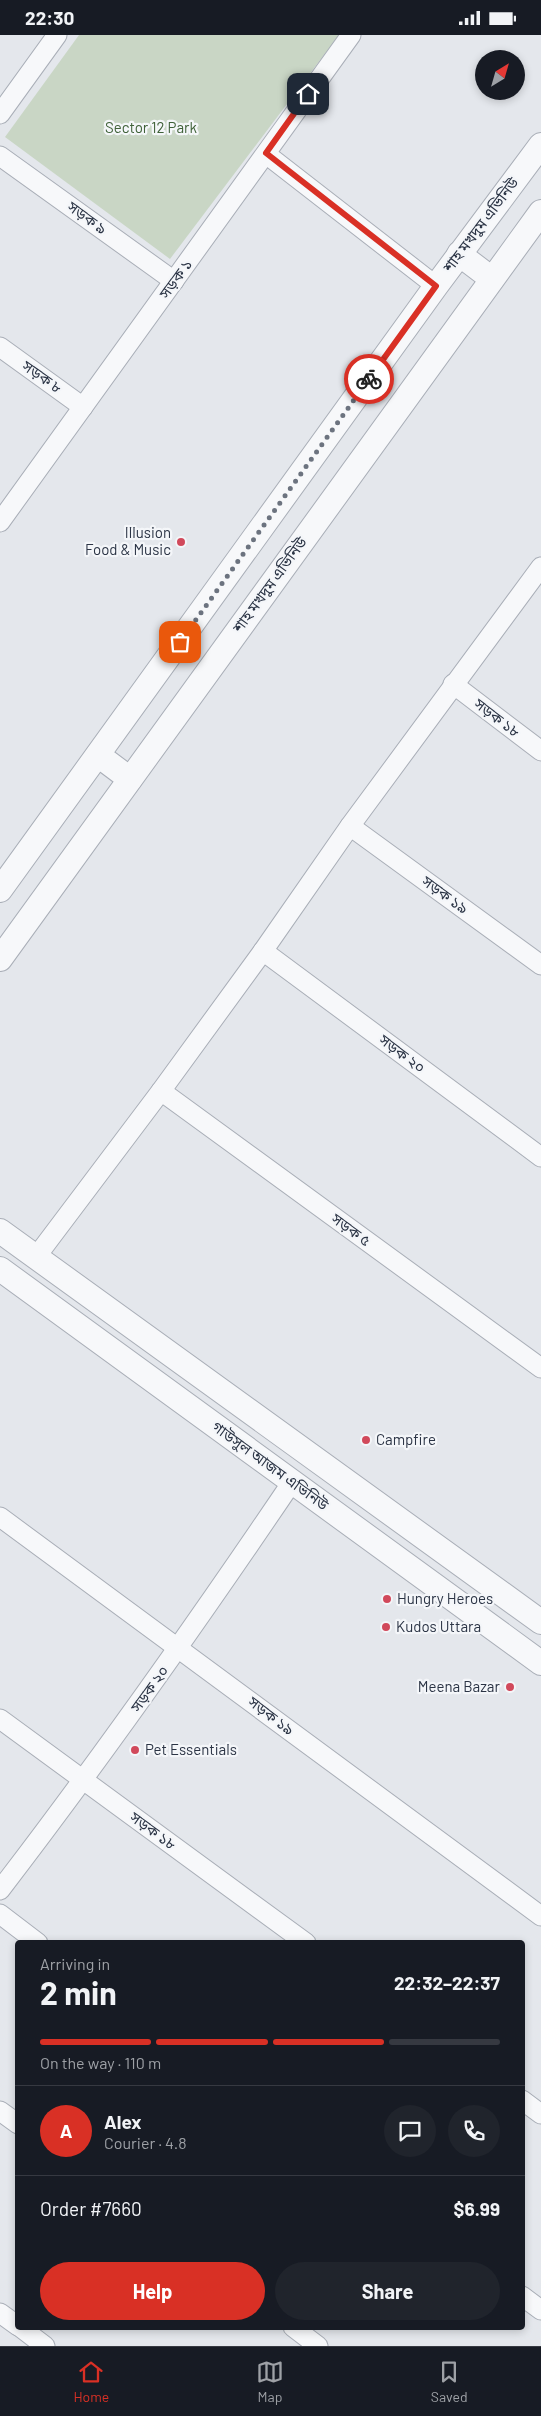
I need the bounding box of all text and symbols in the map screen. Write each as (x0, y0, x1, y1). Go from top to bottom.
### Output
text: 22:30 (25, 6, 74, 29)
north arrow (475, 50, 525, 100)
map controls (475, 50, 525, 100)
pin (287, 73, 329, 115)
icon: home (294, 80, 322, 108)
park label: Sector 12 Park (105, 118, 198, 136)
street label: শাহ মখদুম এভিনিউ (438, 173, 522, 276)
street label: সড়ক ৯ (64, 196, 111, 237)
street label: সড়ক ১ (154, 255, 195, 302)
courier (344, 354, 394, 404)
street label: সড়ক ৮ (19, 356, 66, 396)
icon: bike (355, 365, 383, 393)
place label: Illusion Food & Music (85, 523, 171, 558)
street label: শাহ মখদুম এভিনিউ (228, 533, 310, 637)
marker: Illusion Food & Music (175, 536, 187, 548)
pin (159, 621, 201, 663)
icon: bag (166, 628, 194, 656)
street label: সড়ক ১৮ (470, 693, 524, 740)
street label: সড়ক ১৯ (418, 871, 472, 917)
street label: সড়ক ২০ (375, 1029, 429, 1076)
street label: সড়ক ৫ (328, 1208, 375, 1249)
street label: গাউসুল আজম এভিনিউ (208, 1417, 332, 1514)
place label: Campfire (376, 1430, 436, 1448)
marker: Campfire (360, 1434, 372, 1446)
place label: Hungry Heroes (397, 1589, 493, 1607)
marker: Hungry Heroes (381, 1593, 393, 1605)
place label: Kudos Uttara (396, 1617, 481, 1635)
marker: Kudos Uttara (380, 1621, 392, 1633)
street label: সড়ক ২০ (126, 1662, 172, 1716)
place label: Meena Bazar (418, 1677, 501, 1695)
marker: Meena Bazar (504, 1681, 516, 1693)
street label: সড়ক ১৯ (244, 1691, 298, 1738)
place label: Pet Essentials (145, 1740, 237, 1758)
marker: Pet Essentials (129, 1744, 141, 1756)
street label: সড়ক ১৮ (126, 1807, 180, 1853)
text: Arriving in (40, 1954, 110, 1973)
text: 22:32–22:37 (394, 1971, 500, 1994)
text: 2 min (40, 1973, 117, 2011)
text: On the way · 110 m (40, 2053, 161, 2072)
button: chat (384, 2105, 436, 2157)
button: phone (448, 2105, 500, 2157)
text: Alex (104, 2110, 142, 2133)
text: A (60, 2119, 72, 2142)
text: Courier · 4.8 (104, 2133, 187, 2152)
text: Order #7660 (40, 2197, 142, 2220)
text: $6.99 (454, 2197, 500, 2220)
button: Help (40, 2262, 265, 2320)
button: Share (275, 2262, 500, 2320)
tab: Home (73, 2358, 109, 2405)
tab: Map (256, 2358, 284, 2405)
tab: Saved (431, 2358, 468, 2405)

